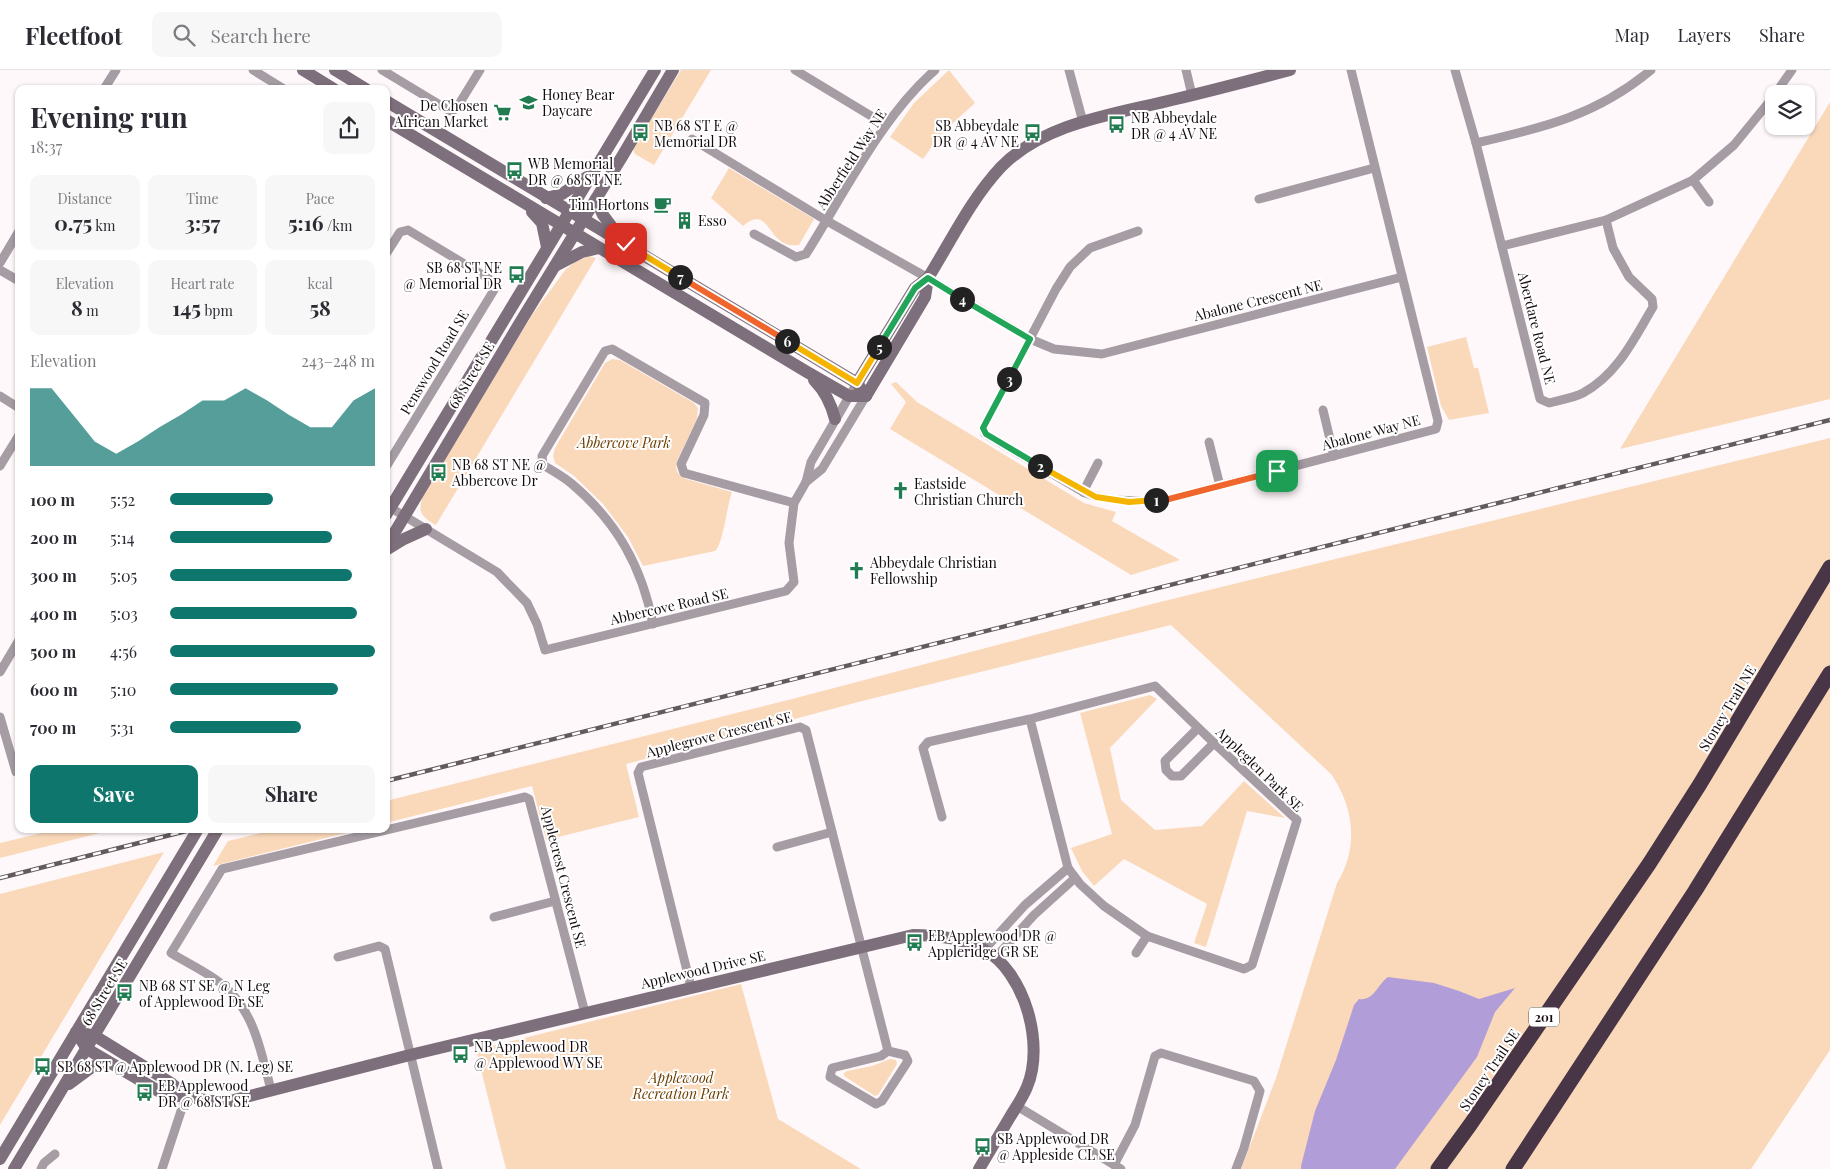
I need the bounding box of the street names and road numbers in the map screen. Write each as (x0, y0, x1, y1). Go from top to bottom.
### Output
street label: Abberfield Way NE (811, 105, 891, 214)
street label: Aberdare Road NE (1514, 269, 1560, 386)
street label: Abalone Crescent NE (1191, 275, 1324, 325)
street label: Penswood Road SE (395, 306, 473, 418)
street label: 68 Street SE (444, 338, 498, 412)
street label: Abalone Way NE (1319, 410, 1422, 455)
street label: Abbercove Road SE (607, 583, 730, 629)
street label: Stoney Trail NE (1694, 661, 1760, 755)
street label: Applegrove Crescent SE (643, 707, 794, 762)
street label: Appleglen Park SE (1212, 722, 1308, 816)
street label: Applecrest Crescent SE (537, 803, 591, 950)
street label: Applewood Drive SE (638, 945, 767, 993)
street label: 68 Street SE (77, 955, 131, 1029)
road number: 201 (1529, 1008, 1559, 1026)
street label: Stoney Trail SE (1455, 1025, 1523, 1115)

